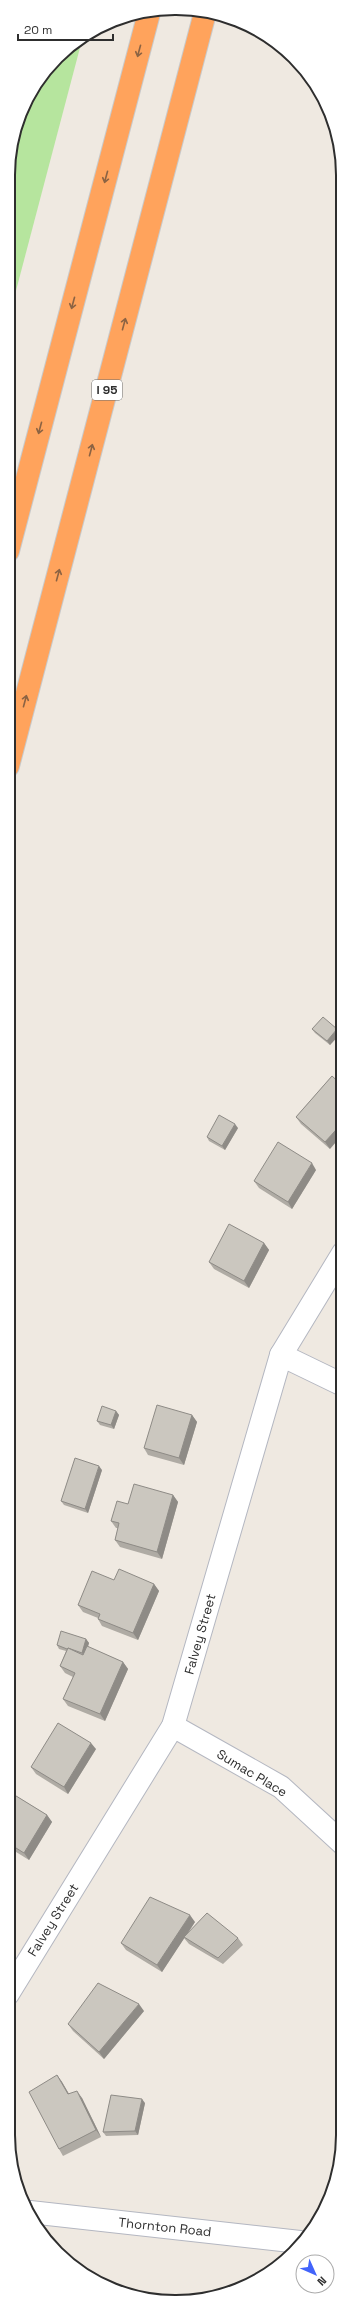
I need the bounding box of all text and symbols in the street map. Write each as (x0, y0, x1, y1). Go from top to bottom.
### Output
scale bar (18, 16, 113, 42)
text: 20 m (24, 22, 52, 38)
one-way arrow (135, 44, 142, 57)
one-way arrow (102, 170, 109, 183)
one-way arrow (69, 296, 77, 309)
one-way arrow (121, 318, 128, 331)
road number: I 95 (92, 380, 122, 400)
one-way arrow (36, 422, 44, 435)
one-way arrow (88, 443, 95, 456)
one-way arrow (55, 569, 62, 582)
one-way arrow (22, 695, 29, 708)
street label: Falvey Street (180, 1592, 220, 1676)
street label: Sumac Place (214, 1745, 290, 1801)
street label: Falvey Street (24, 1880, 82, 1960)
street label: Thornton Road (118, 2214, 212, 2240)
north arrow (295, 2254, 335, 2294)
text: N (315, 2274, 330, 2289)

